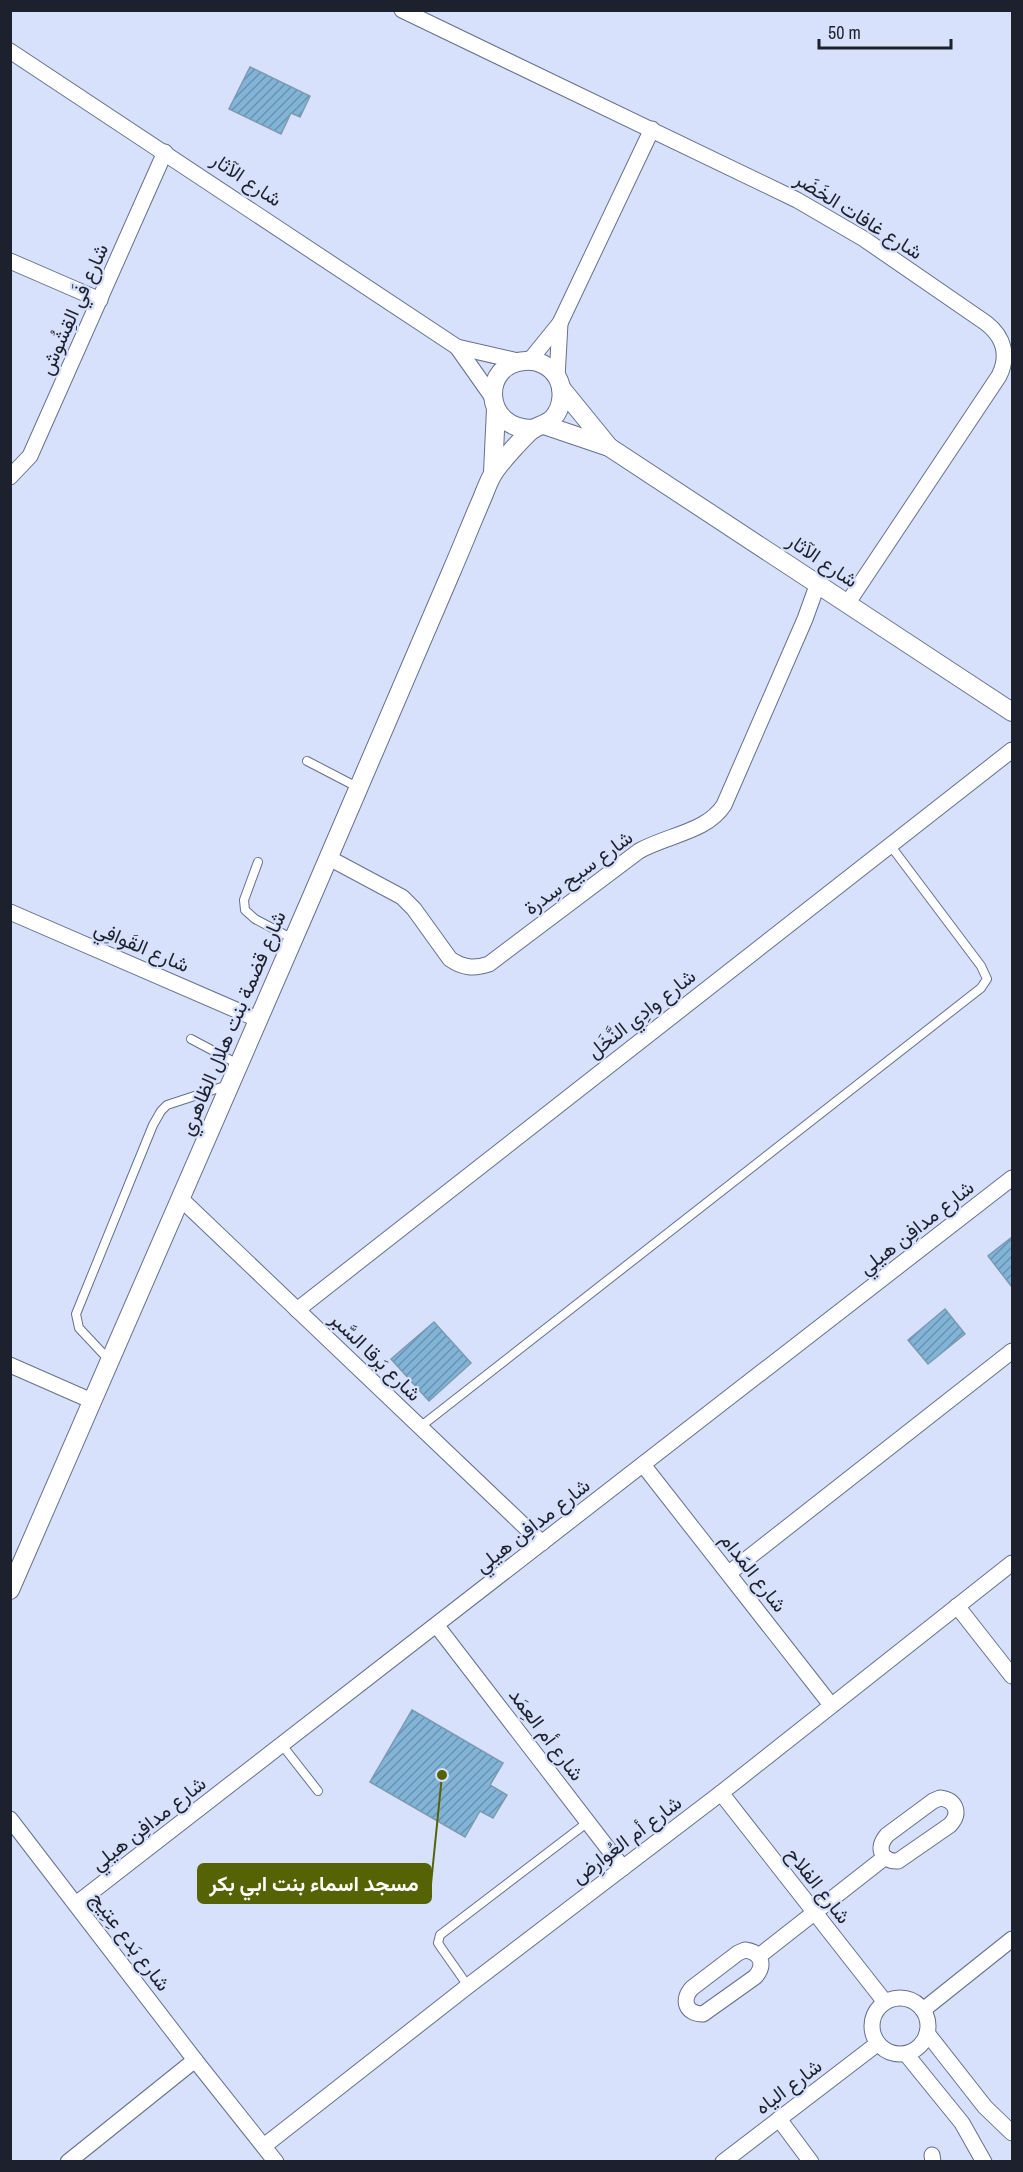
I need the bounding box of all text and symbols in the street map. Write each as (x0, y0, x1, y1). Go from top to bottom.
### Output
scale bar (819, 12, 951, 50)
text: 50 m (828, 20, 861, 45)
street label: شارع الآثار (205, 145, 288, 213)
street label: شارع غافات الخَضَر (789, 164, 928, 266)
street label: شارع فَي القِشُوش (32, 239, 118, 381)
street label: شارع الآثار (781, 526, 864, 594)
street label: شارع سيح سِدرة (518, 823, 638, 921)
street label: شارع قضمة بنت هلال الظاهري (172, 907, 295, 1141)
street label: شارع القَوافِي (89, 914, 194, 982)
street label: شارع وادِي النَّخَل (581, 962, 703, 1067)
street label: شارع مدافِن هيلي (853, 1173, 982, 1284)
street label: شارع بَرقا السَّبر (323, 1305, 428, 1407)
street label: شارع مدافِن هيلي (469, 1471, 598, 1582)
street label: شارع المَدام (714, 1527, 794, 1618)
street label: شارع أم العِمَد (502, 1682, 591, 1787)
street label: شارع مدافِن هيلي (85, 1769, 214, 1880)
street label: شارع أم العُوارِض (565, 1789, 688, 1891)
street label: شارع الفلاح (780, 1841, 858, 1930)
callout: مسجد اسماء بنت ابي بكر (198, 1864, 431, 1903)
text: مسجد اسماء بنت ابي بكر (208, 1869, 419, 1901)
street label: شارع بَدع عِتِيج (84, 1886, 177, 1997)
street label: شارع الياه (749, 2052, 827, 2121)

